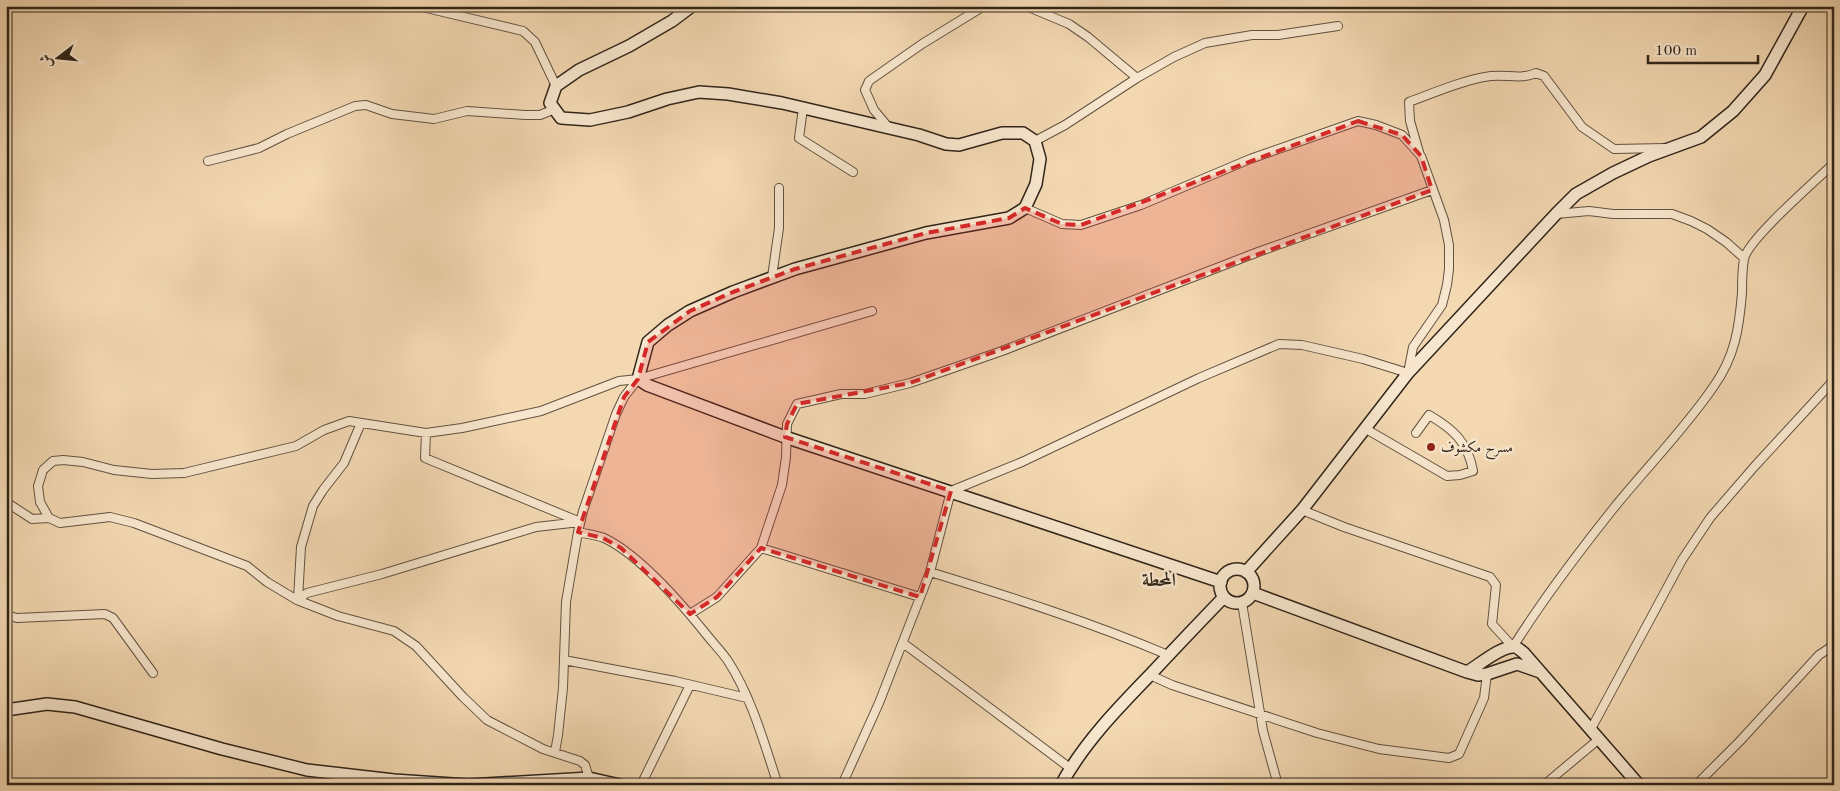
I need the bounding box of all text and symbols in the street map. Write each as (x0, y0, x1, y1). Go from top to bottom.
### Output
north arrow (32, 32, 82, 82)
scale bar (1648, 32, 1758, 64)
text: 100 m (1655, 44, 1697, 59)
text: ش (38, 53, 55, 70)
place label: مسرح مكشوف (1441, 440, 1513, 460)
marker: مسرح مكشوف (1425, 441, 1437, 453)
district label: المحطة (1142, 571, 1176, 591)

